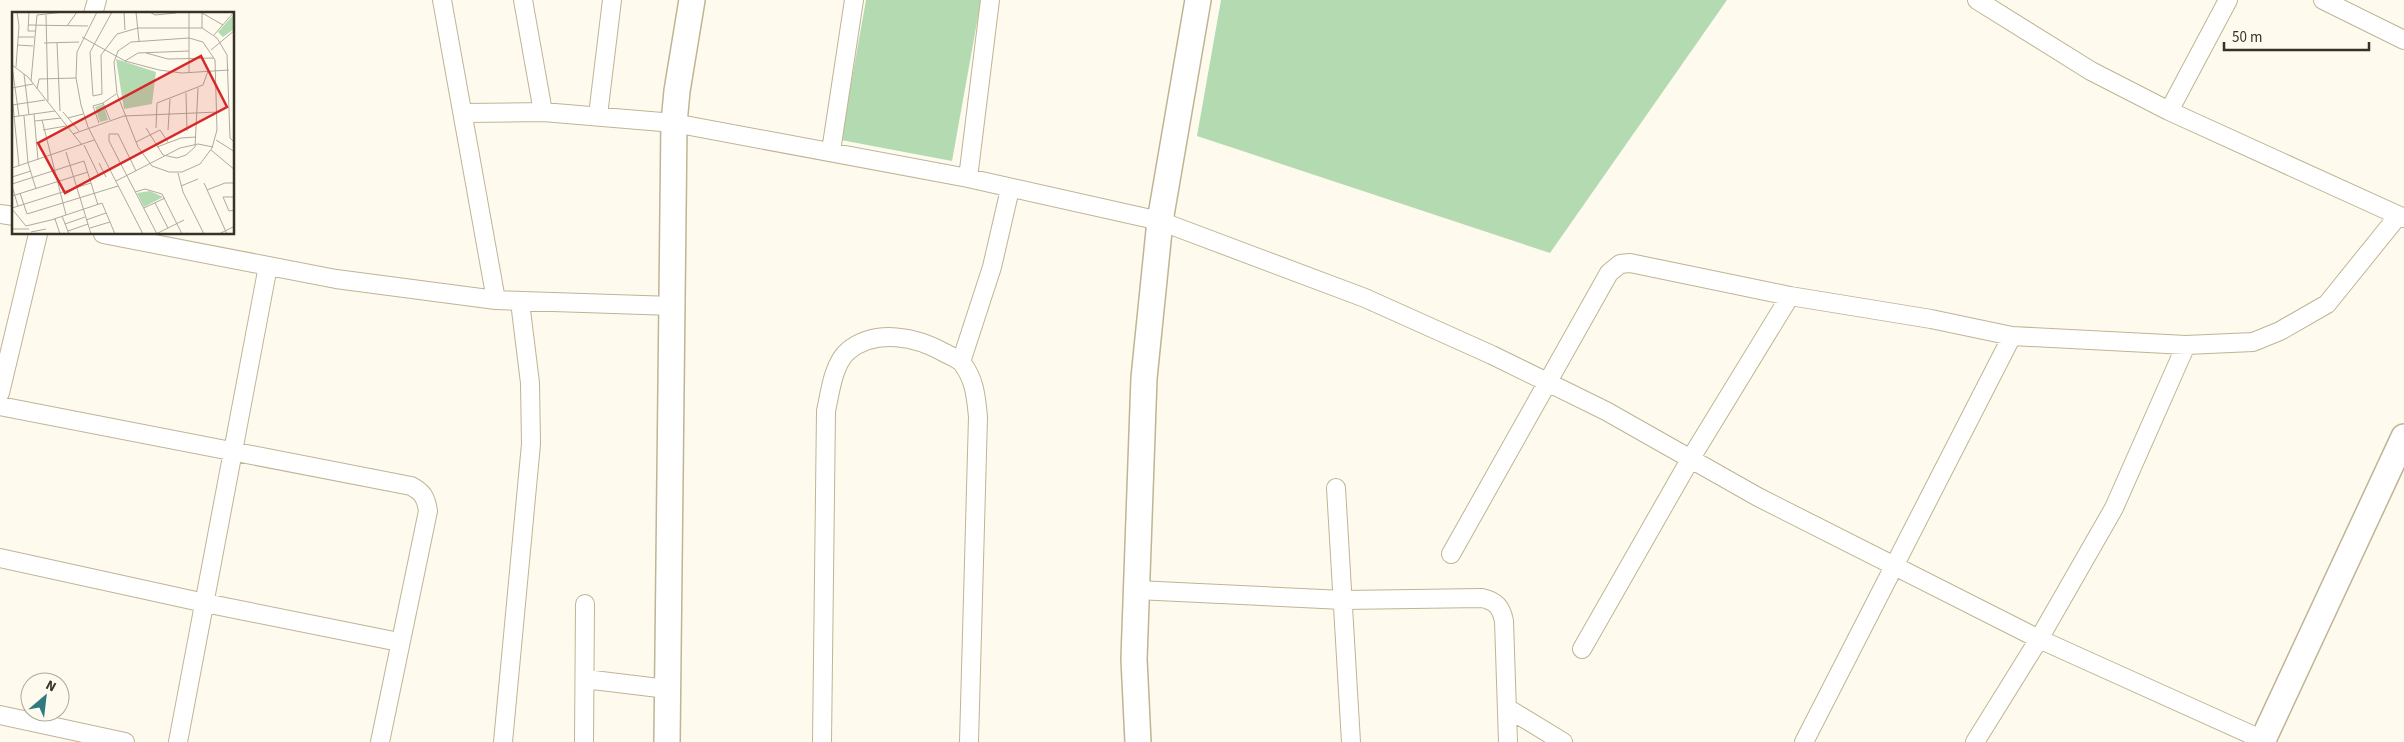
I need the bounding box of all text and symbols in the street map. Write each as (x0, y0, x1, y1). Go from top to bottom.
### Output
inset map (12, 12, 235, 235)
scale bar (2224, 20, 2369, 52)
text: 50 m (2232, 27, 2262, 48)
north arrow (20, 672, 70, 722)
text: N (42, 675, 59, 697)

